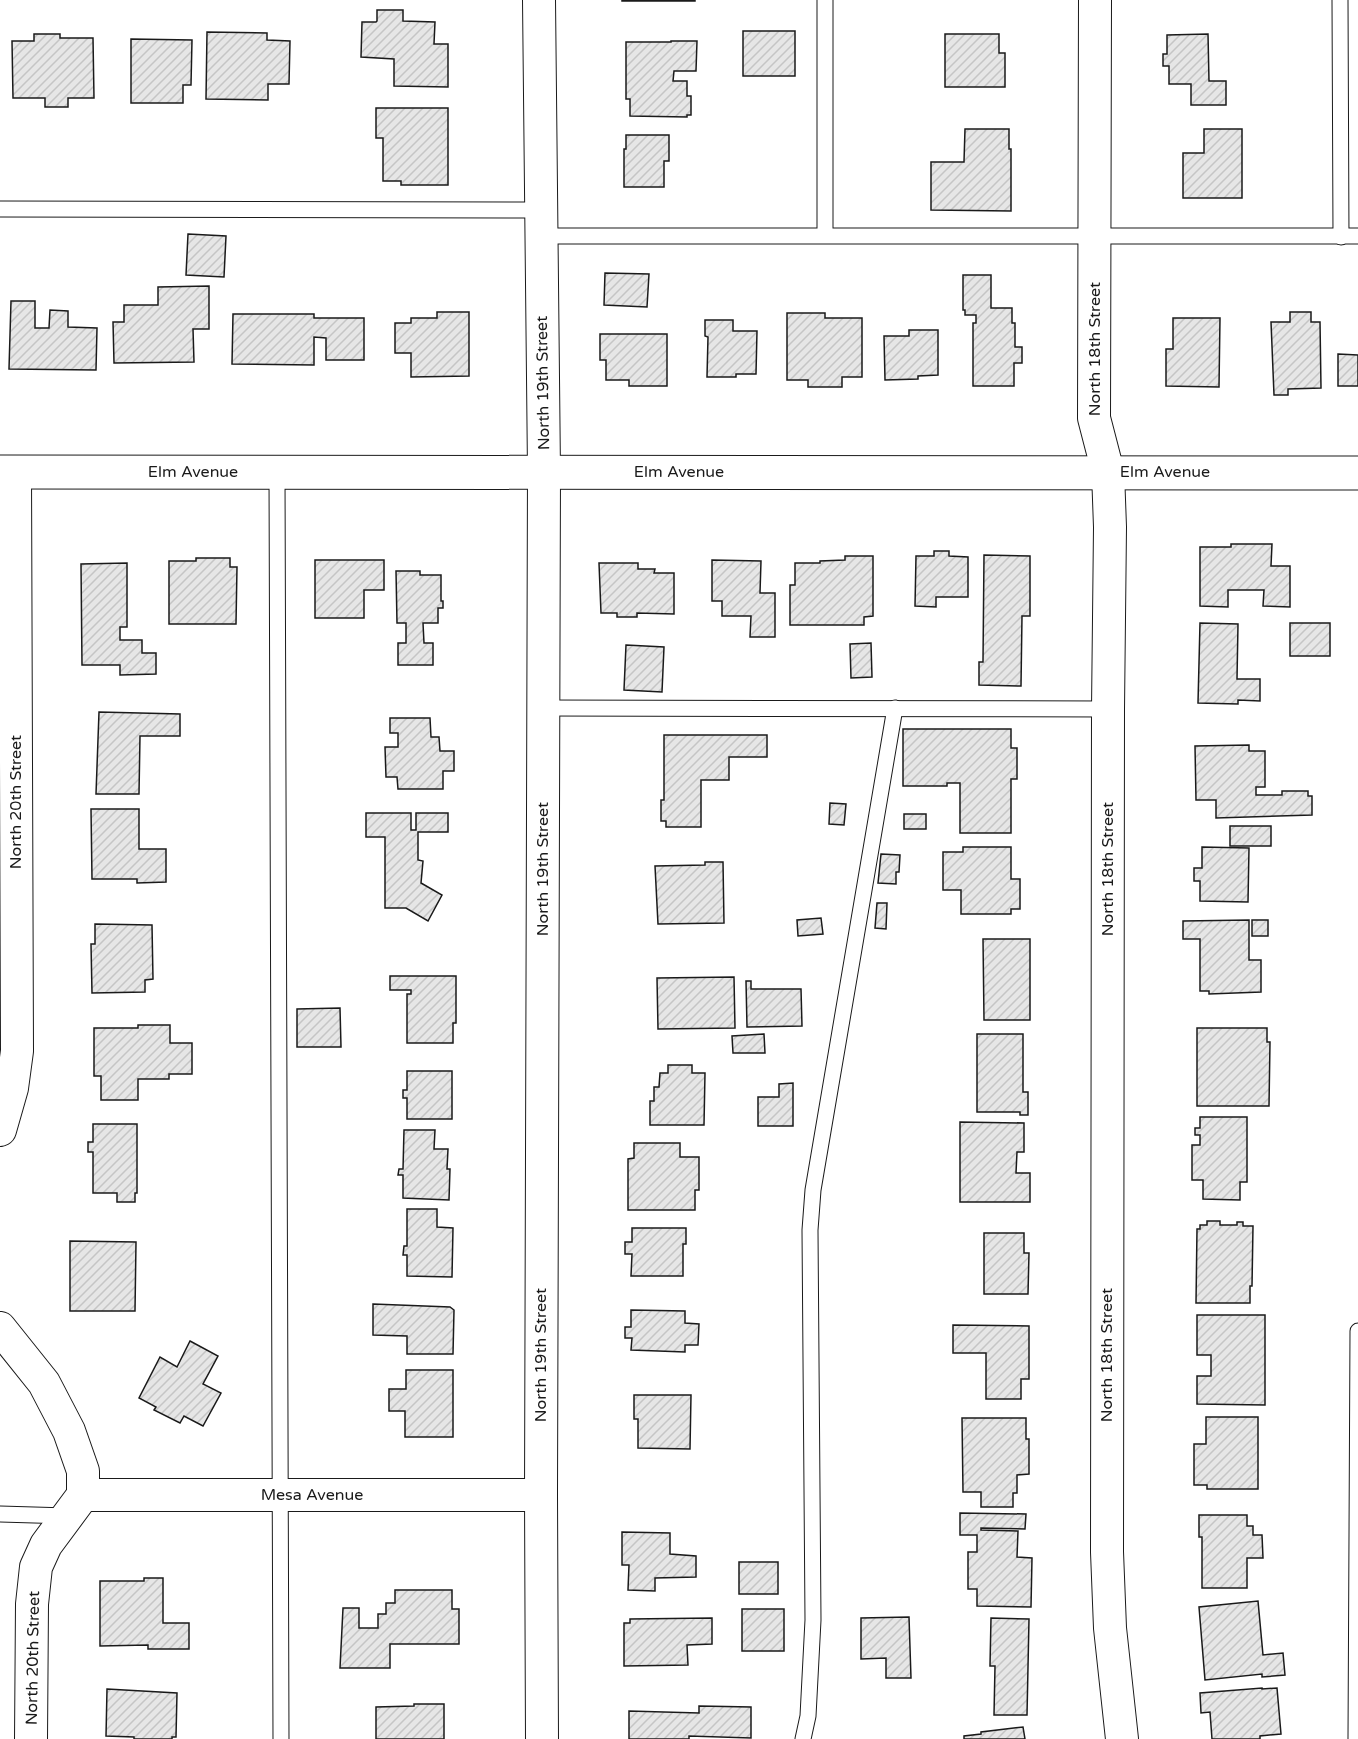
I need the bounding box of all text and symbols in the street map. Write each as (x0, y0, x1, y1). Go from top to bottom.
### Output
street label: North 18th Street (1085, 282, 1105, 416)
street label: North 19th Street (532, 316, 554, 450)
street label: Elm Avenue (148, 462, 238, 482)
street label: Elm Avenue (634, 462, 724, 482)
street label: Elm Avenue (1120, 462, 1210, 482)
street label: North 20th Street (6, 735, 26, 869)
street label: North 19th Street (533, 802, 553, 936)
street label: North 18th Street (1098, 802, 1118, 936)
street label: North 19th Street (531, 1288, 551, 1422)
street label: North 18th Street (1097, 1288, 1117, 1422)
street label: Mesa Avenue (261, 1485, 363, 1505)
street label: North 20th Street (22, 1591, 44, 1725)

